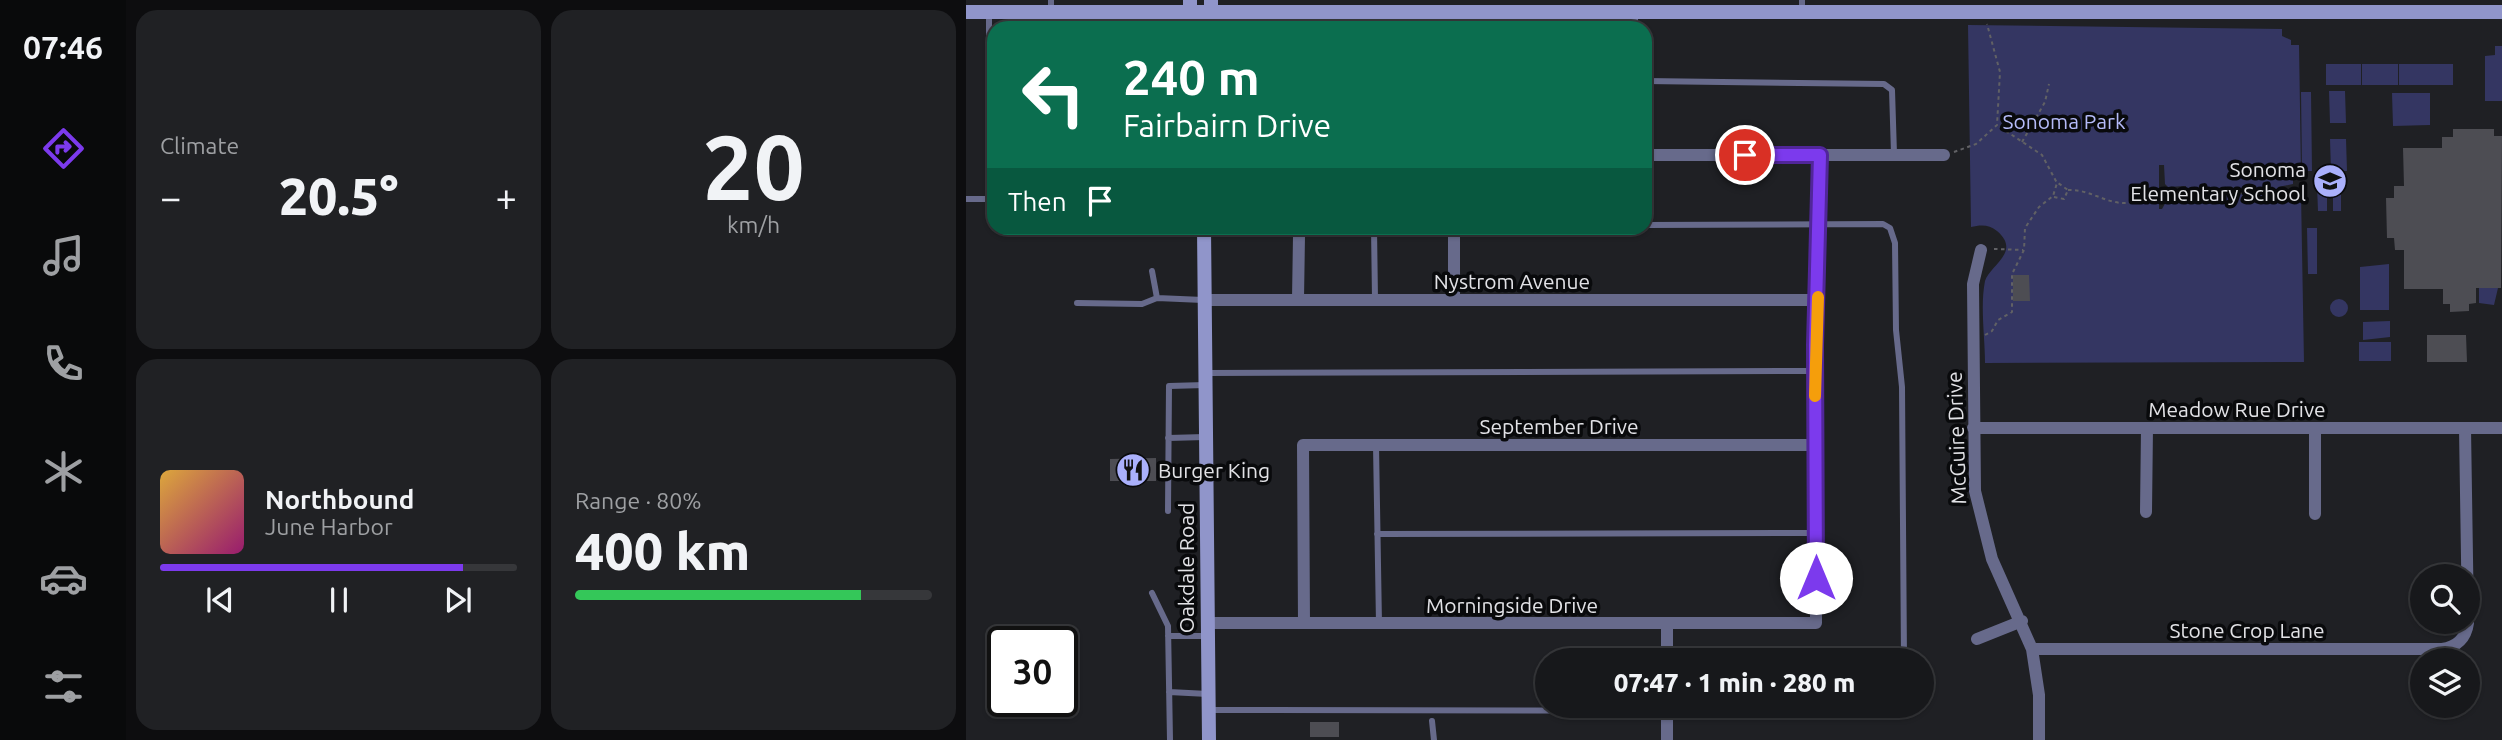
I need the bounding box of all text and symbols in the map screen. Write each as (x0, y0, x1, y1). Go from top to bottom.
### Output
text: 07:46 (23, 29, 103, 65)
icon: left (1008, 49, 1099, 140)
text: 240 m (1123, 49, 1260, 104)
text: Fairbairn Drive (1123, 107, 1331, 143)
park label: Sonoma Park (2002, 109, 2126, 133)
text: 20 (702, 115, 805, 217)
icon: directions (39, 124, 88, 173)
pin (1715, 125, 1775, 185)
text: Climate (160, 133, 239, 158)
icon: arrive (1726, 136, 1764, 174)
place label: Sonoma Elementary School (2130, 157, 2306, 205)
school or university icon: Sonoma Elementary School (2311, 162, 2349, 200)
text: 20.5° (279, 167, 398, 225)
text: − (160, 176, 181, 218)
text: + (496, 176, 517, 218)
icon: arrive (1081, 182, 1119, 220)
text: Then (1008, 187, 1067, 216)
text: km/h (727, 212, 780, 237)
icon: music (39, 231, 88, 280)
street label: Nystrom Avenue (1434, 269, 1590, 293)
icon: phone (39, 339, 88, 388)
street label: McGuire Drive (1942, 371, 1970, 505)
street label: Meadow Rue Drive (2148, 397, 2326, 421)
street label: September Drive (1479, 414, 1639, 438)
icon: climate (39, 447, 88, 496)
restaurant icon: Burger King (1114, 451, 1152, 489)
place label: Burger King (1158, 458, 1270, 482)
text: Northbound (265, 485, 414, 514)
text: Range · 80% (575, 488, 702, 513)
street label: Oakdale Road (1174, 503, 1198, 633)
text: June Harbor (265, 514, 393, 539)
text: 400 km (575, 522, 750, 580)
position arrow (1779, 541, 1853, 615)
icon: car (39, 554, 88, 603)
map controls (2410, 564, 2480, 718)
button: search (2410, 564, 2480, 634)
icon: previous (201, 581, 239, 619)
icon: pause (320, 581, 358, 619)
icon: next (439, 581, 477, 619)
street label: Morningside Drive (1426, 593, 1598, 617)
street label: Stone Crop Lane (2169, 618, 2325, 642)
speed limit sign: 30 (987, 626, 1078, 717)
button: layers (2410, 648, 2480, 718)
icon: filters (39, 662, 88, 711)
text: 07:47 · 1 min · 280 m (1614, 668, 1855, 697)

